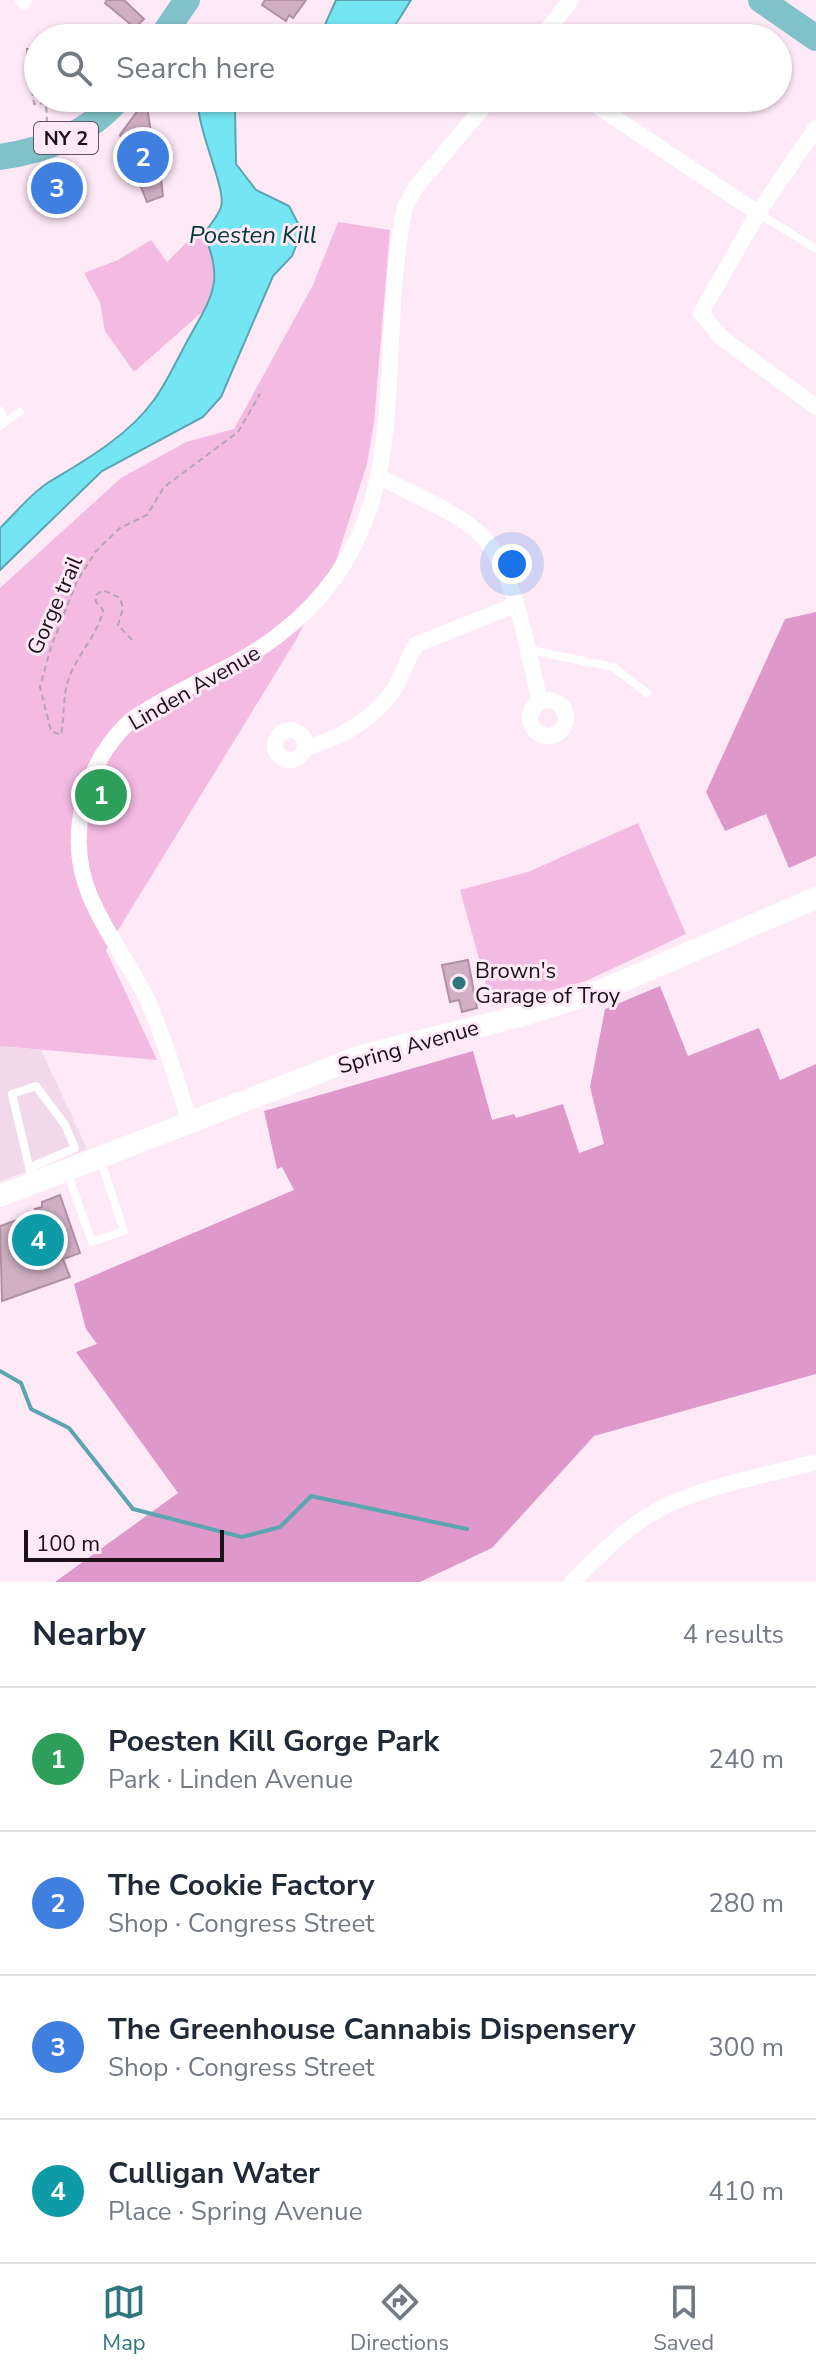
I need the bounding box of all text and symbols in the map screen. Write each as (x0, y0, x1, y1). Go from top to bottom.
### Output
search box (24, 24, 792, 112)
icon: search (52, 46, 96, 90)
text: Search here (116, 48, 275, 89)
road number: NY 2 (34, 122, 98, 154)
pin: 2 (117, 127, 169, 187)
pin: 3 (31, 158, 83, 218)
water label: Poesten Kill (189, 219, 317, 251)
your location (492, 544, 532, 584)
street label: Gorge trail (20, 551, 90, 659)
street label: Linden Avenue (123, 638, 266, 738)
pin: 1 (75, 765, 127, 825)
place label: Brown's Garage of Troy (475, 956, 621, 1011)
marker: Brown's Garage of Troy (450, 974, 468, 992)
street label: Spring Avenue (334, 1013, 482, 1081)
pin: 4 (12, 1210, 64, 1270)
scale bar (24, 1526, 224, 1562)
text: 100 m (36, 1529, 100, 1559)
text: Nearby (32, 1611, 146, 1657)
text: 4 results (683, 1617, 784, 1652)
text: Poesten Kill Gorge Park (108, 1721, 439, 1762)
text: 1 (50, 1742, 66, 1777)
text: 240 m (708, 1742, 784, 1777)
text: Park · Linden Avenue (108, 1762, 353, 1797)
text: The Cookie Factory (108, 1865, 375, 1906)
text: 2 (50, 1886, 66, 1921)
text: 280 m (708, 1886, 784, 1921)
text: Shop · Congress Street (108, 1906, 374, 1941)
text: The Greenhouse Cannabis Dispensery (108, 2009, 636, 2050)
text: 3 (50, 2030, 66, 2065)
text: 300 m (708, 2030, 784, 2065)
text: Shop · Congress Street (108, 2050, 374, 2085)
text: Culligan Water (108, 2153, 320, 2194)
text: 4 (50, 2174, 66, 2209)
text: 410 m (708, 2174, 784, 2209)
text: Place · Spring Avenue (108, 2194, 363, 2229)
tab: Map (102, 2280, 146, 2358)
tab: Directions (350, 2280, 449, 2358)
tab: Saved (653, 2280, 714, 2358)

